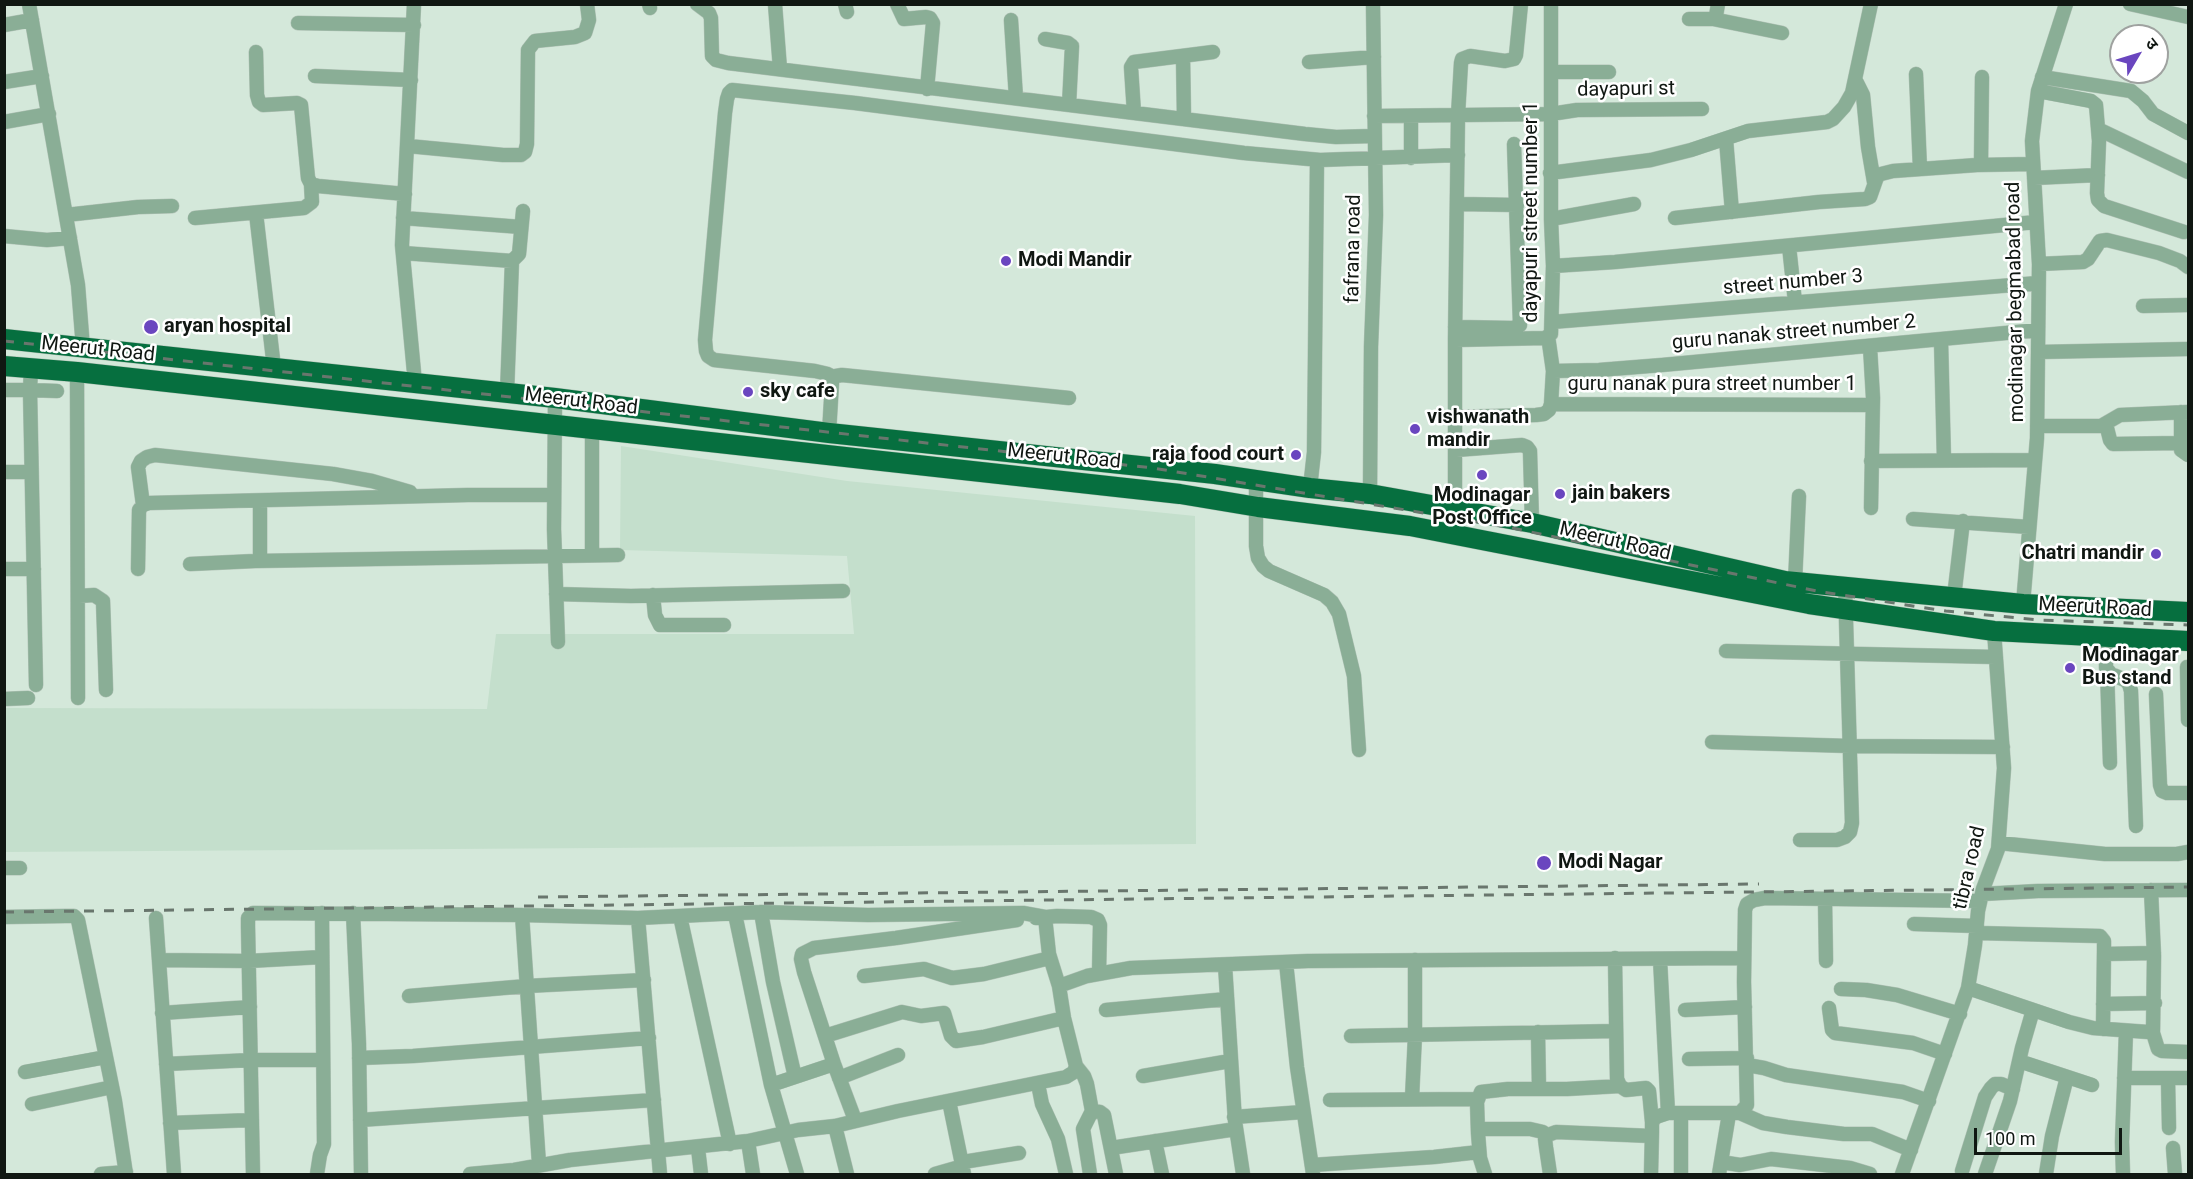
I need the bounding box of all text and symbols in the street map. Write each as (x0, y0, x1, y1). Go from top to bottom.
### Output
north arrow (2109, 24, 2169, 84)
text: उ (2142, 34, 2162, 53)
street label: dayapuri st (1577, 77, 1675, 103)
street label: dayapuri street number 1 (1520, 101, 1544, 323)
street label: modinagar begmabad road (2002, 181, 2030, 423)
street label: fafrana road (1341, 194, 1367, 304)
place label: Modi Mandir (1018, 249, 1132, 273)
marker: Modi Mandir (999, 254, 1013, 268)
street label: street number 3 (1722, 265, 1864, 301)
street label: guru nanak street number 2 (1671, 310, 1917, 356)
place label: aryan hospital (164, 315, 291, 339)
marker: aryan hospital (142, 318, 160, 336)
street label: Meerut Road (40, 332, 156, 368)
street label: guru nanak pura street number 1 (1567, 373, 1857, 397)
place label: sky cafe (760, 380, 835, 404)
street label: Meerut Road (523, 383, 639, 421)
marker: sky cafe (741, 385, 755, 399)
place label: vishwanath mandir (1427, 406, 1529, 453)
marker: vishwanath mandir (1408, 422, 1422, 436)
street label: Meerut Road (1006, 439, 1122, 475)
place label: raja food court (1152, 443, 1284, 467)
marker: raja food court (1289, 448, 1303, 462)
marker: Modinagar Post Office (1475, 468, 1489, 482)
place label: jain bakers (1572, 482, 1670, 506)
place label: Modinagar Post Office (1432, 484, 1532, 531)
marker: jain bakers (1553, 487, 1567, 501)
street label: Meerut Road (1557, 518, 1673, 566)
place label: Chatri mandir (2022, 542, 2144, 566)
marker: Chatri mandir (2149, 547, 2163, 561)
street label: Meerut Road (2038, 593, 2152, 623)
place label: Modinagar Bus stand (2082, 644, 2179, 691)
marker: Modinagar Bus stand (2063, 661, 2077, 675)
street label: tibra road (1949, 824, 1991, 912)
place label: Modi Nagar (1558, 851, 1663, 875)
marker: Modi Nagar (1535, 854, 1553, 872)
scale bar (1977, 1116, 2126, 1154)
text: 100 m (1985, 1128, 2036, 1149)

